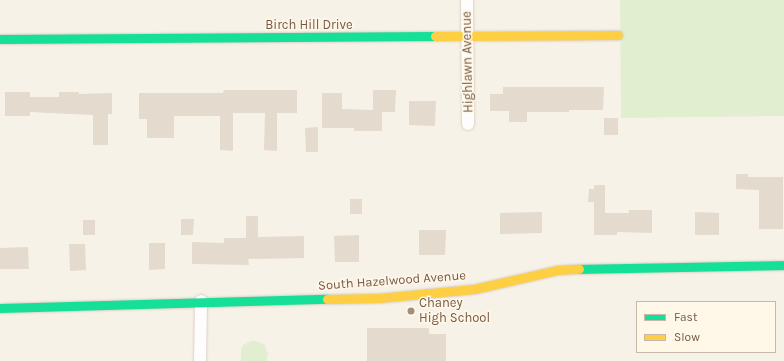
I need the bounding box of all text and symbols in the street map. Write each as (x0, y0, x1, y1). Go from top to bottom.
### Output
street label: Highlawn Avenue (459, 11, 477, 113)
street label: Birch Hill Drive (265, 17, 353, 33)
street label: South Hazelwood Avenue (318, 268, 466, 294)
place label: Chaney High School (419, 296, 490, 327)
legend (636, 301, 776, 353)
marker: Chaney High School (406, 306, 416, 316)
text: Fast (674, 310, 697, 324)
text: Slow (674, 330, 700, 344)

